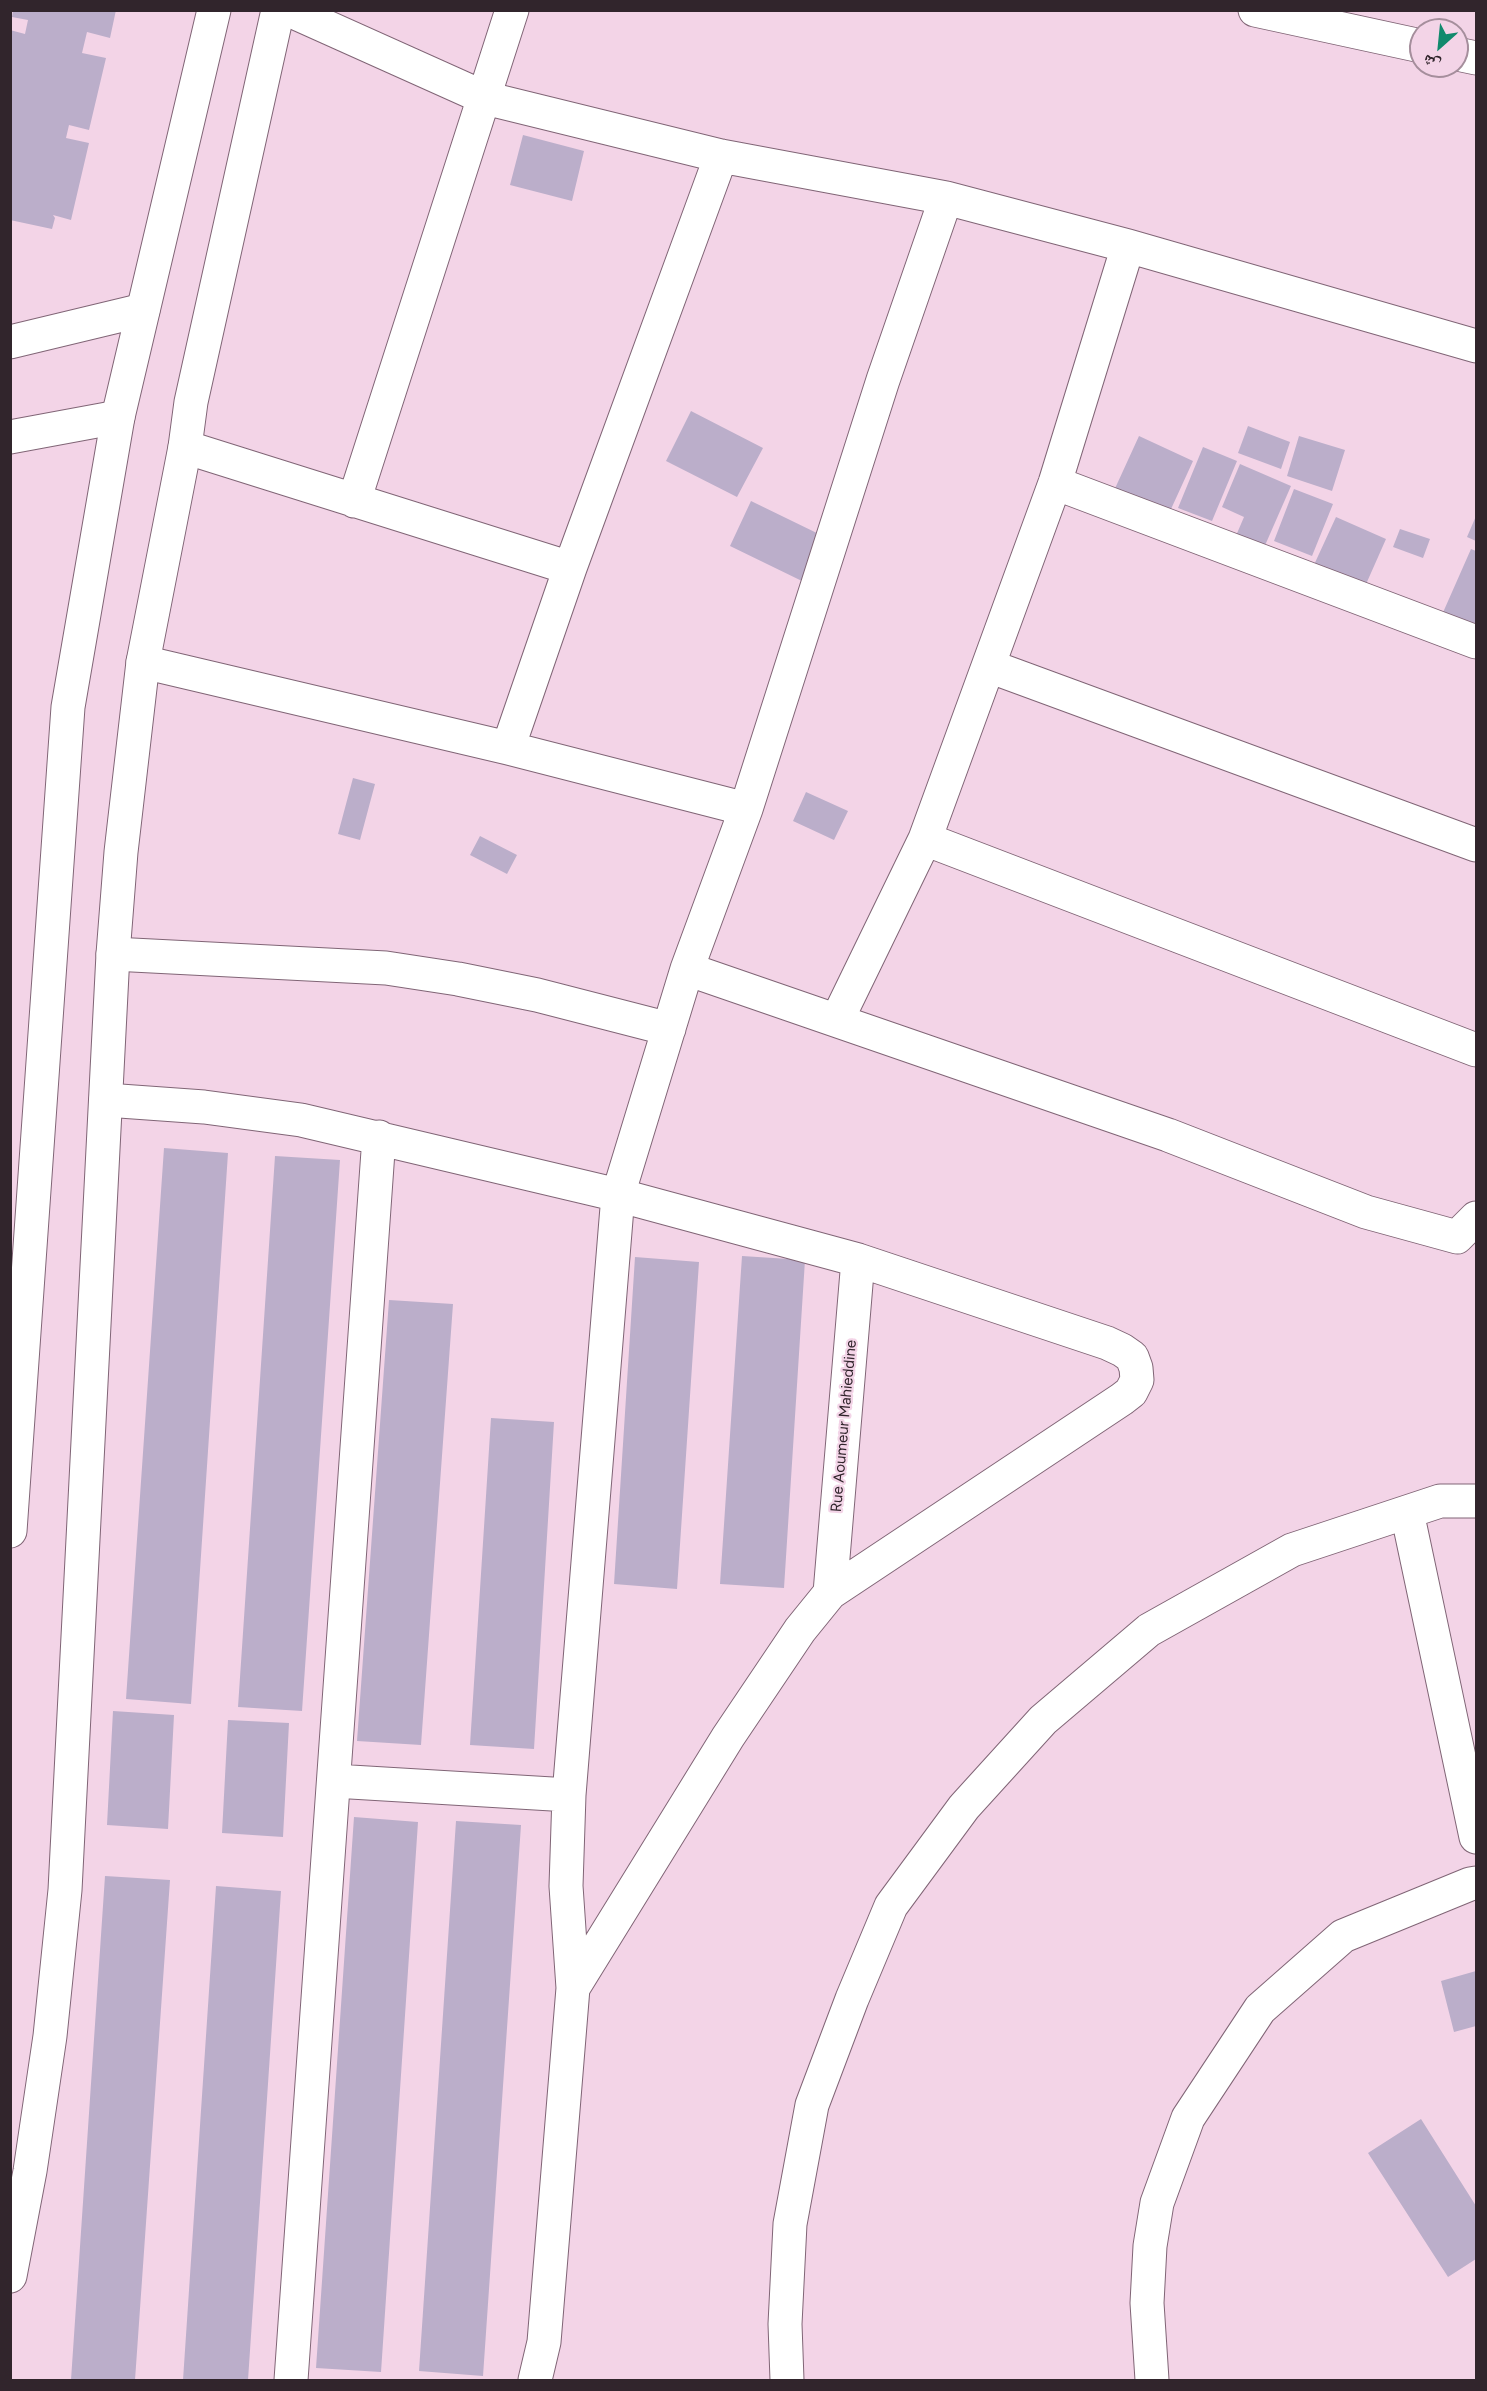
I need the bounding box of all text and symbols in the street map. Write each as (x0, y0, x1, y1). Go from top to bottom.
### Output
north arrow (1409, 18, 1469, 78)
text: ش (1420, 50, 1443, 75)
street label: Rue Aoumeur Mahieddine (828, 1339, 860, 1513)

